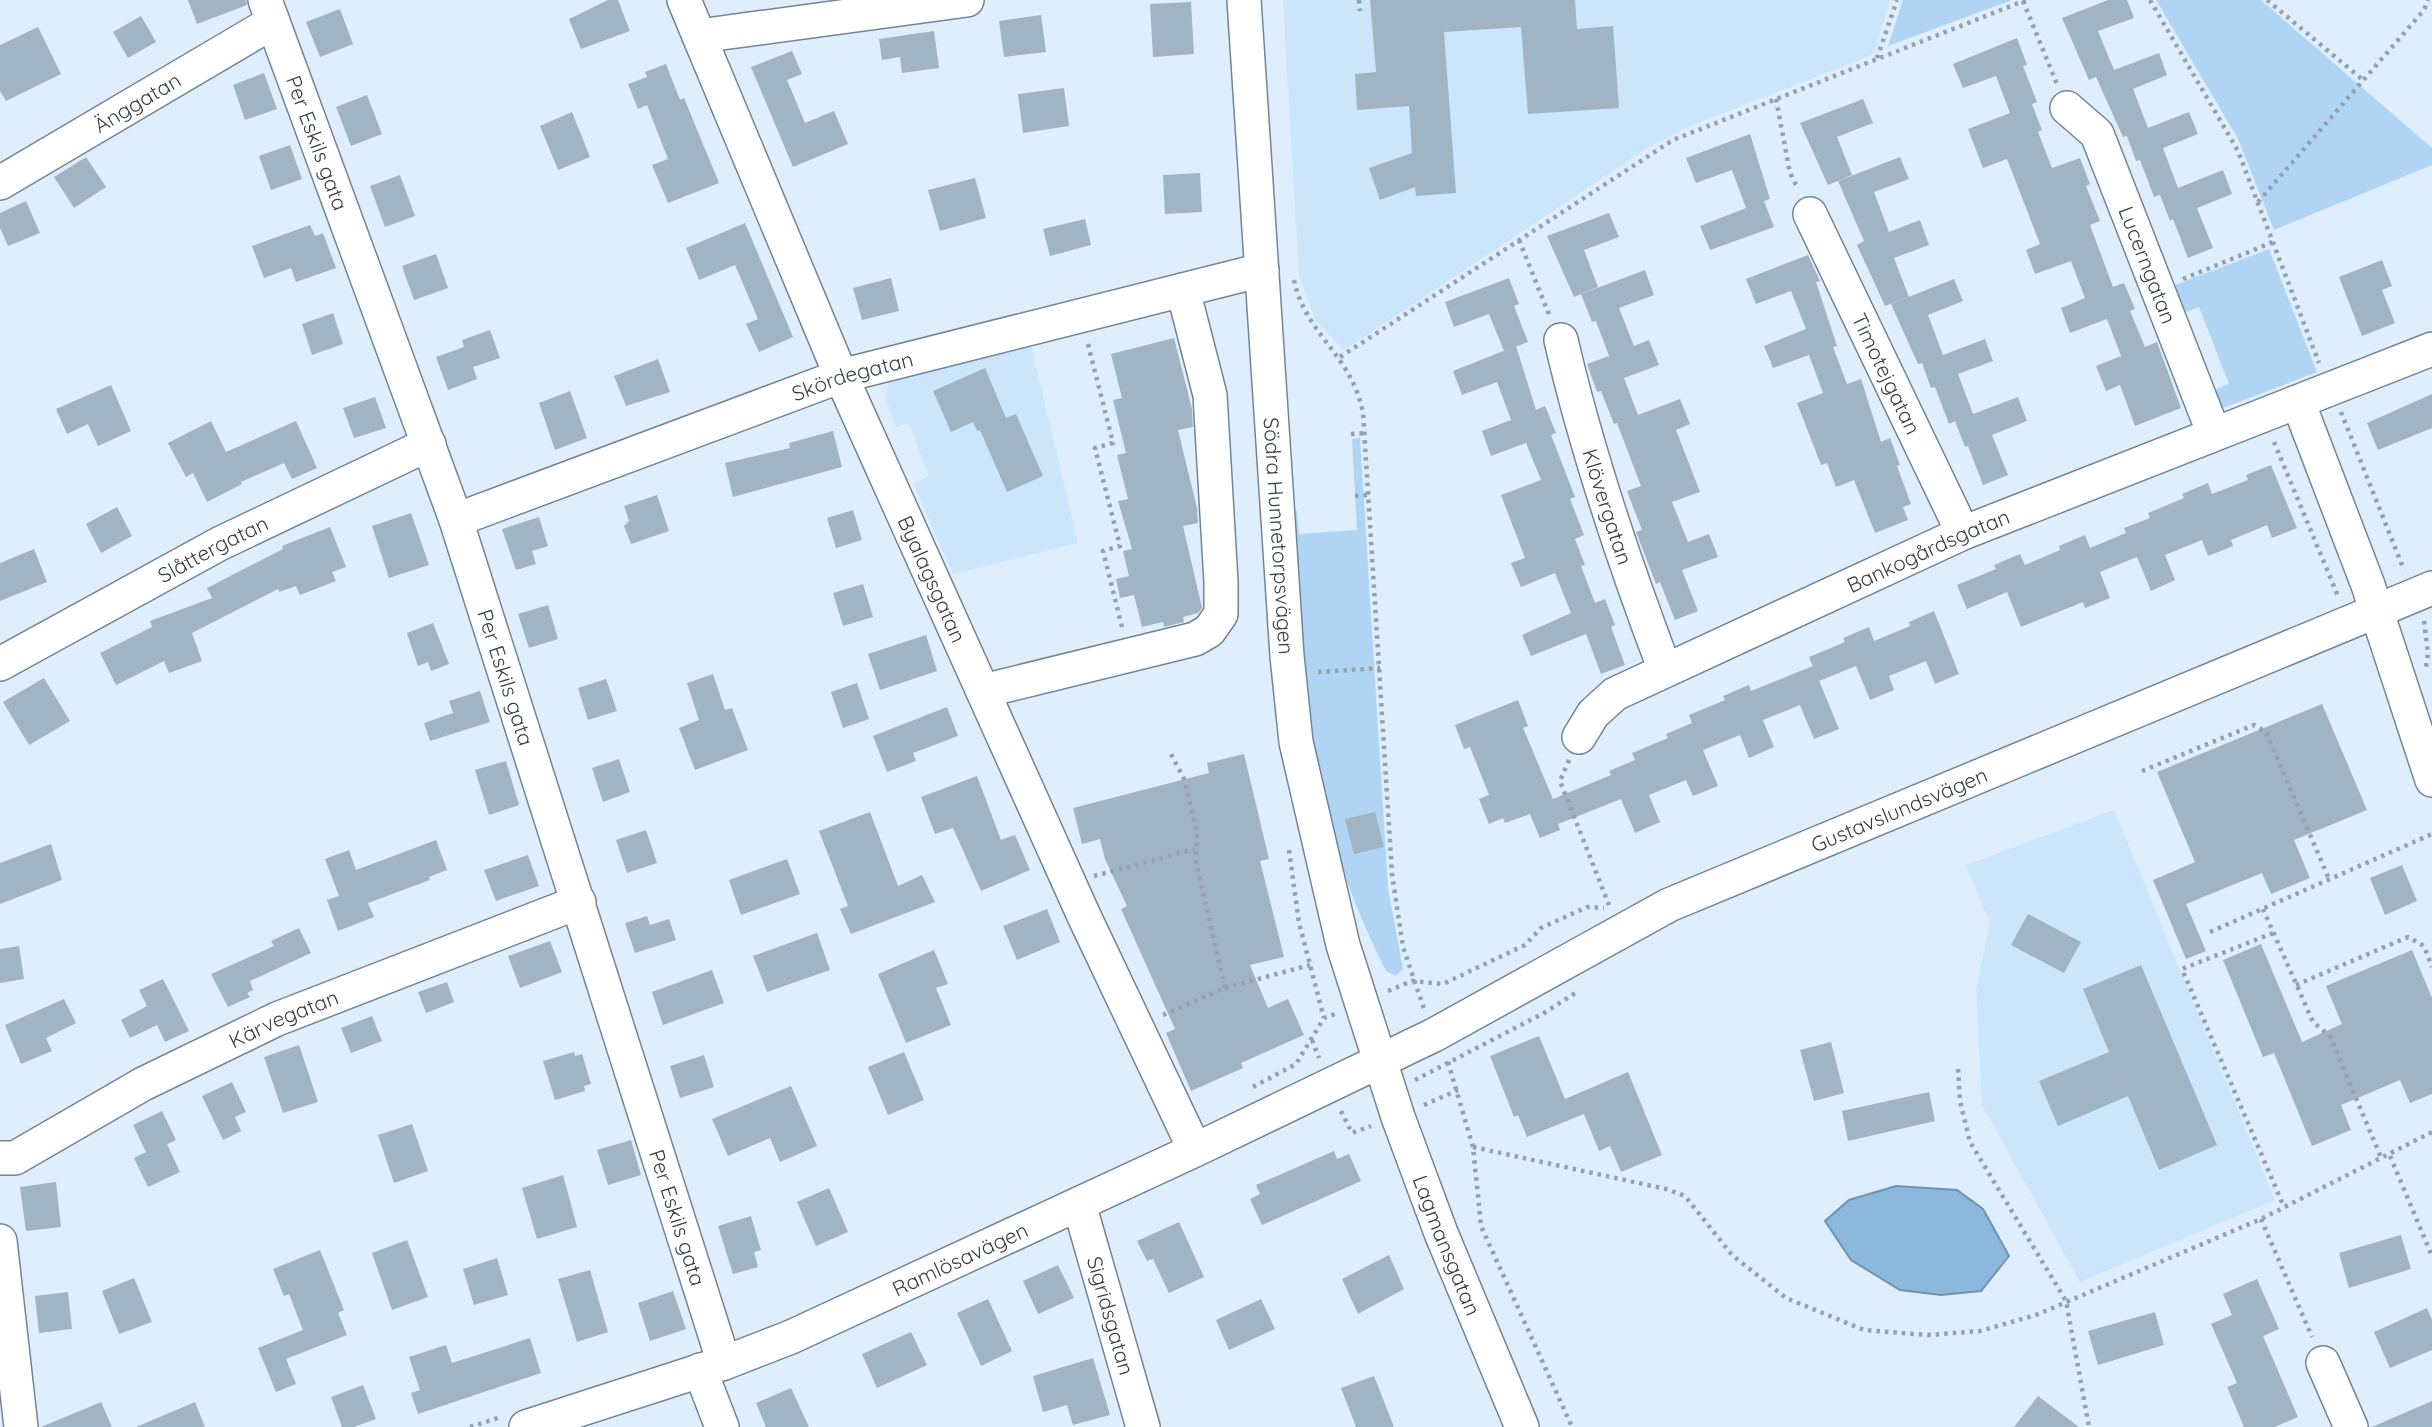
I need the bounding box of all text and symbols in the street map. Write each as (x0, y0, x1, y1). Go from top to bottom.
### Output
street label: Änggatan (89, 67, 185, 138)
street label: Per Eskils gata (281, 72, 354, 214)
street label: Lucerngatan (2113, 202, 2183, 327)
street label: Timotejgatan (1846, 309, 1927, 438)
street label: Skördegatan (788, 345, 916, 406)
street label: Södra Hunnetorpsvägen (1258, 416, 1300, 655)
street label: Klövergatan (1577, 446, 1639, 568)
street label: Bankogårdsgatan (1842, 503, 2013, 598)
street label: Slåttergatan (153, 510, 272, 588)
street label: Byalagsgatan (892, 511, 972, 646)
street label: Per Eskils gata (472, 606, 540, 749)
street label: Gustavslundsvägen (1807, 761, 1991, 858)
street label: Kärvegatan (224, 984, 342, 1053)
street label: Per Eskils gata (644, 1146, 712, 1289)
street label: Lagmansgatan (1408, 1171, 1487, 1319)
street label: Ramlösavägen (888, 1216, 1032, 1301)
street label: Sigridsgatan (1082, 1253, 1140, 1378)

